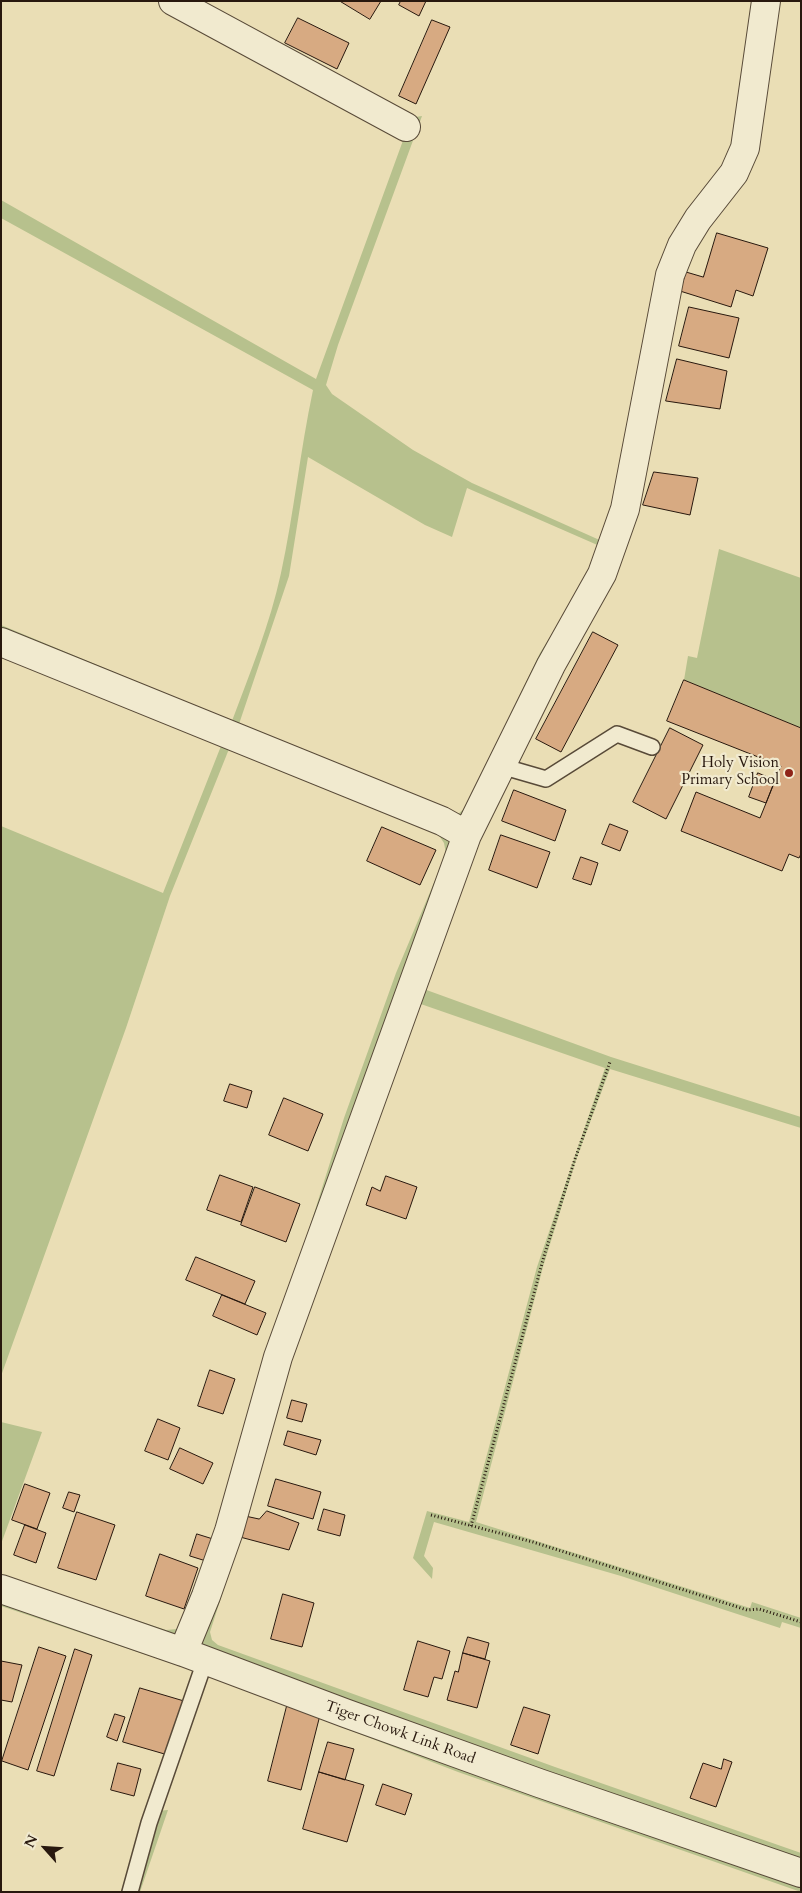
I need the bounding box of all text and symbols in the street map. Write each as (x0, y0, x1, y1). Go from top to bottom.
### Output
place label: Holy Vision Primary School (681, 755, 779, 790)
marker: Holy Vision Primary School (783, 767, 795, 779)
street label: Tiger Chowk Link Road (322, 1697, 478, 1769)
north arrow (20, 1823, 70, 1873)
text: N (20, 1832, 42, 1851)

